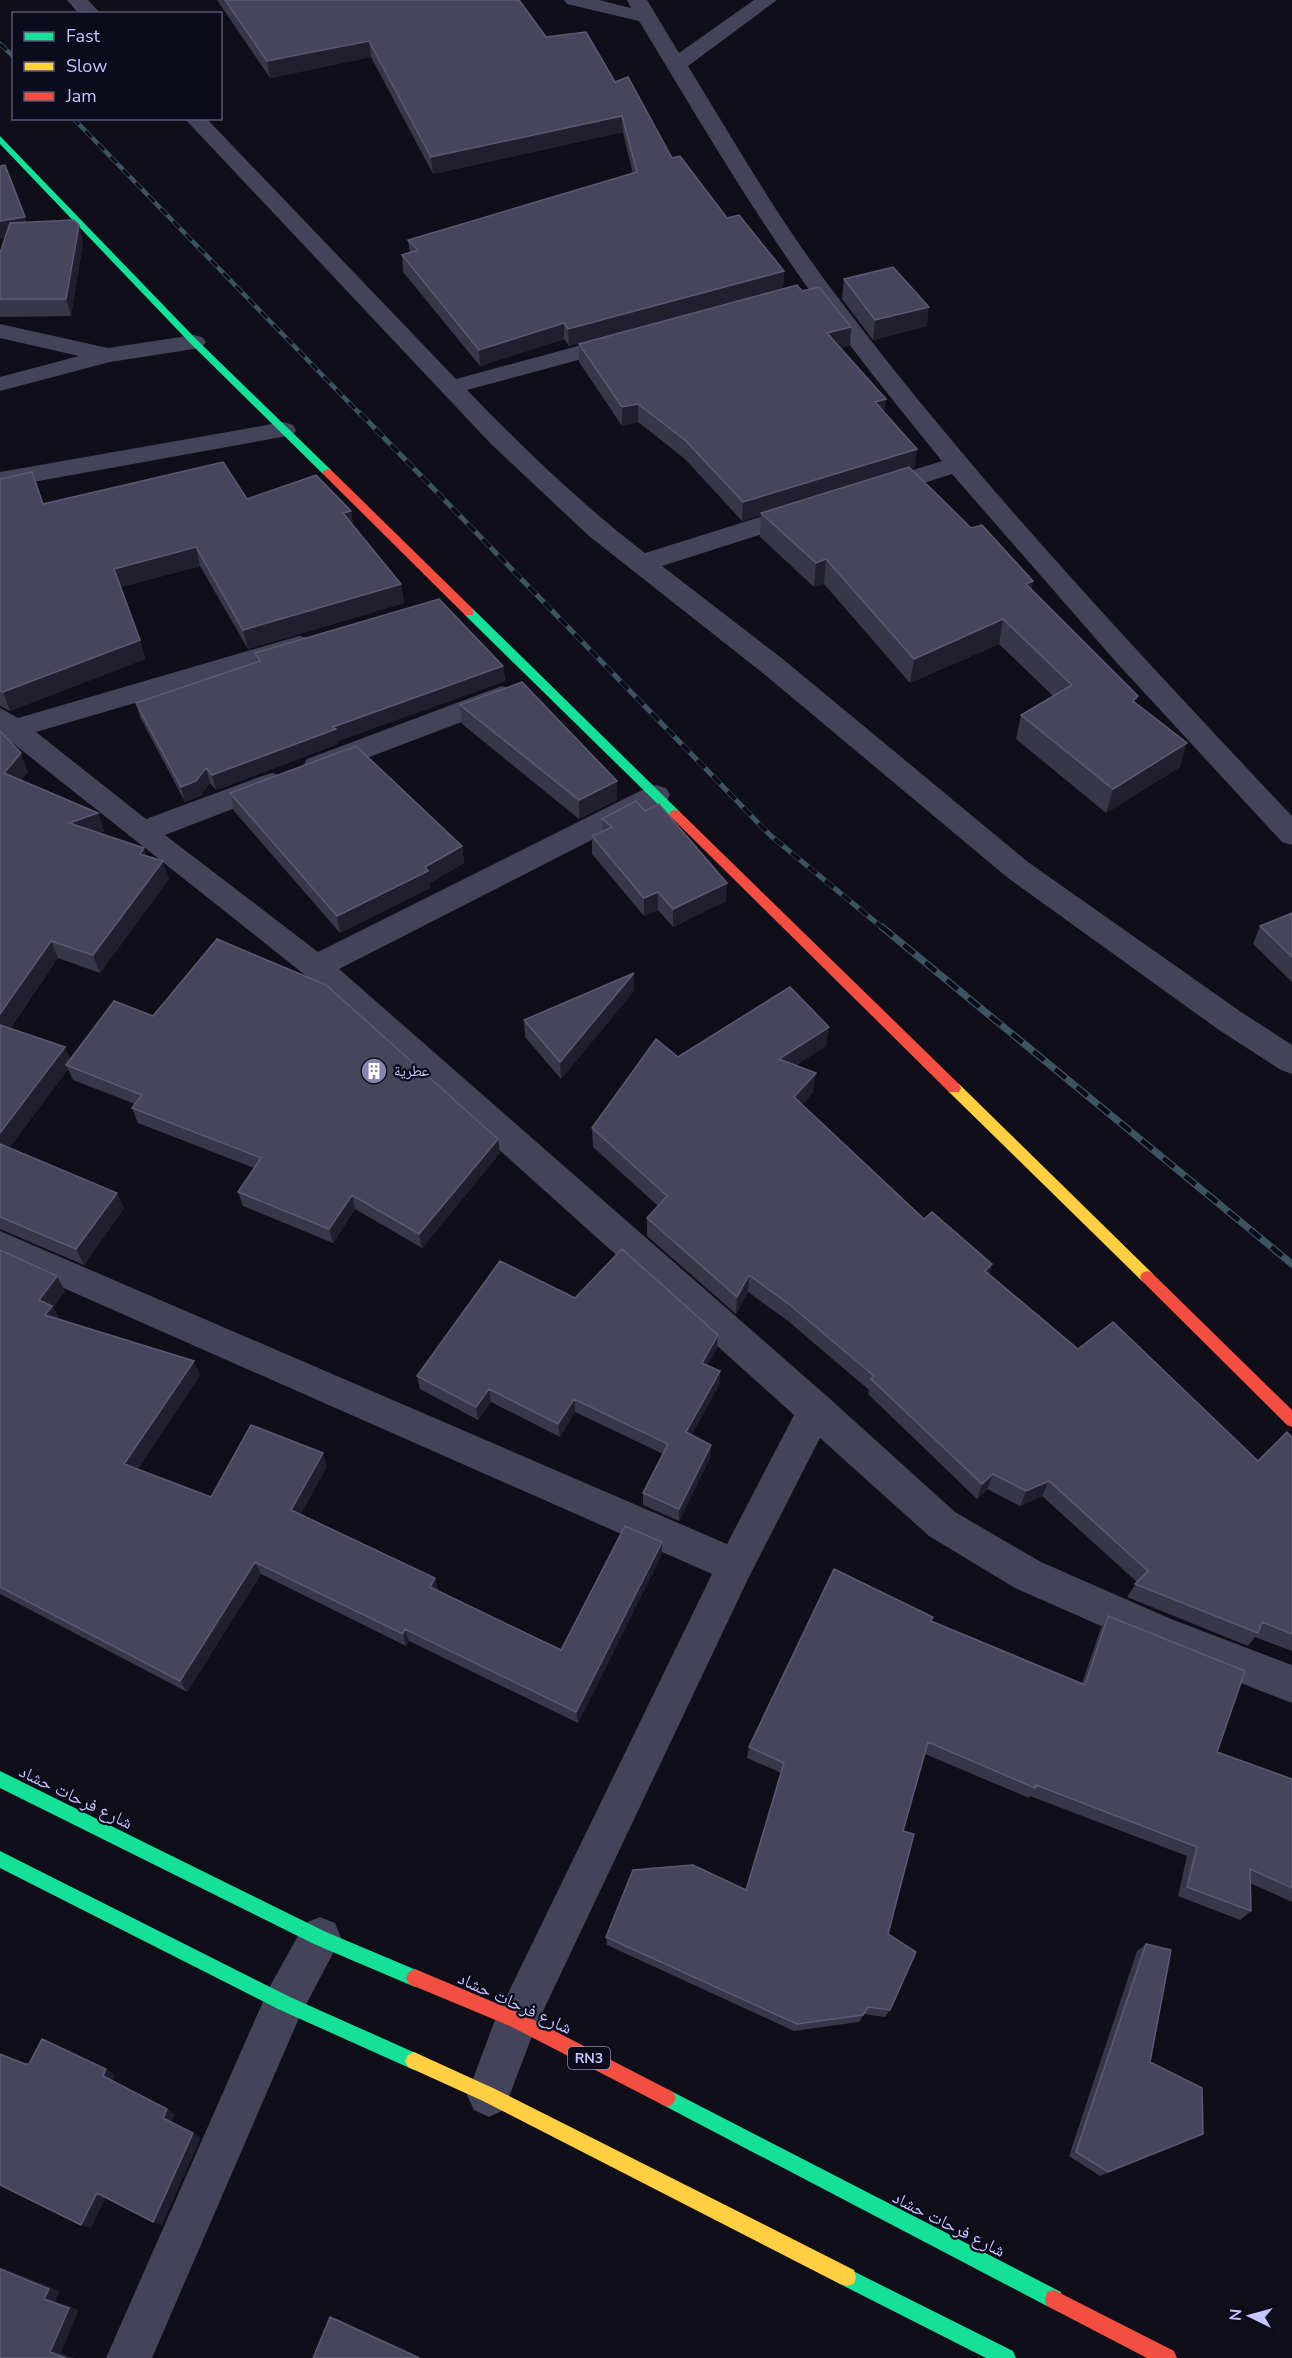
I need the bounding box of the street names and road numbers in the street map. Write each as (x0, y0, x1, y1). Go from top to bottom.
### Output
street label: شارع فرحات حشاد (15, 1759, 137, 1835)
street label: شارع فرحات حشاد (454, 1966, 576, 2040)
road number: RN3 (568, 2047, 610, 2069)
street label: شارع فرحات حشاد (888, 2185, 1010, 2263)

